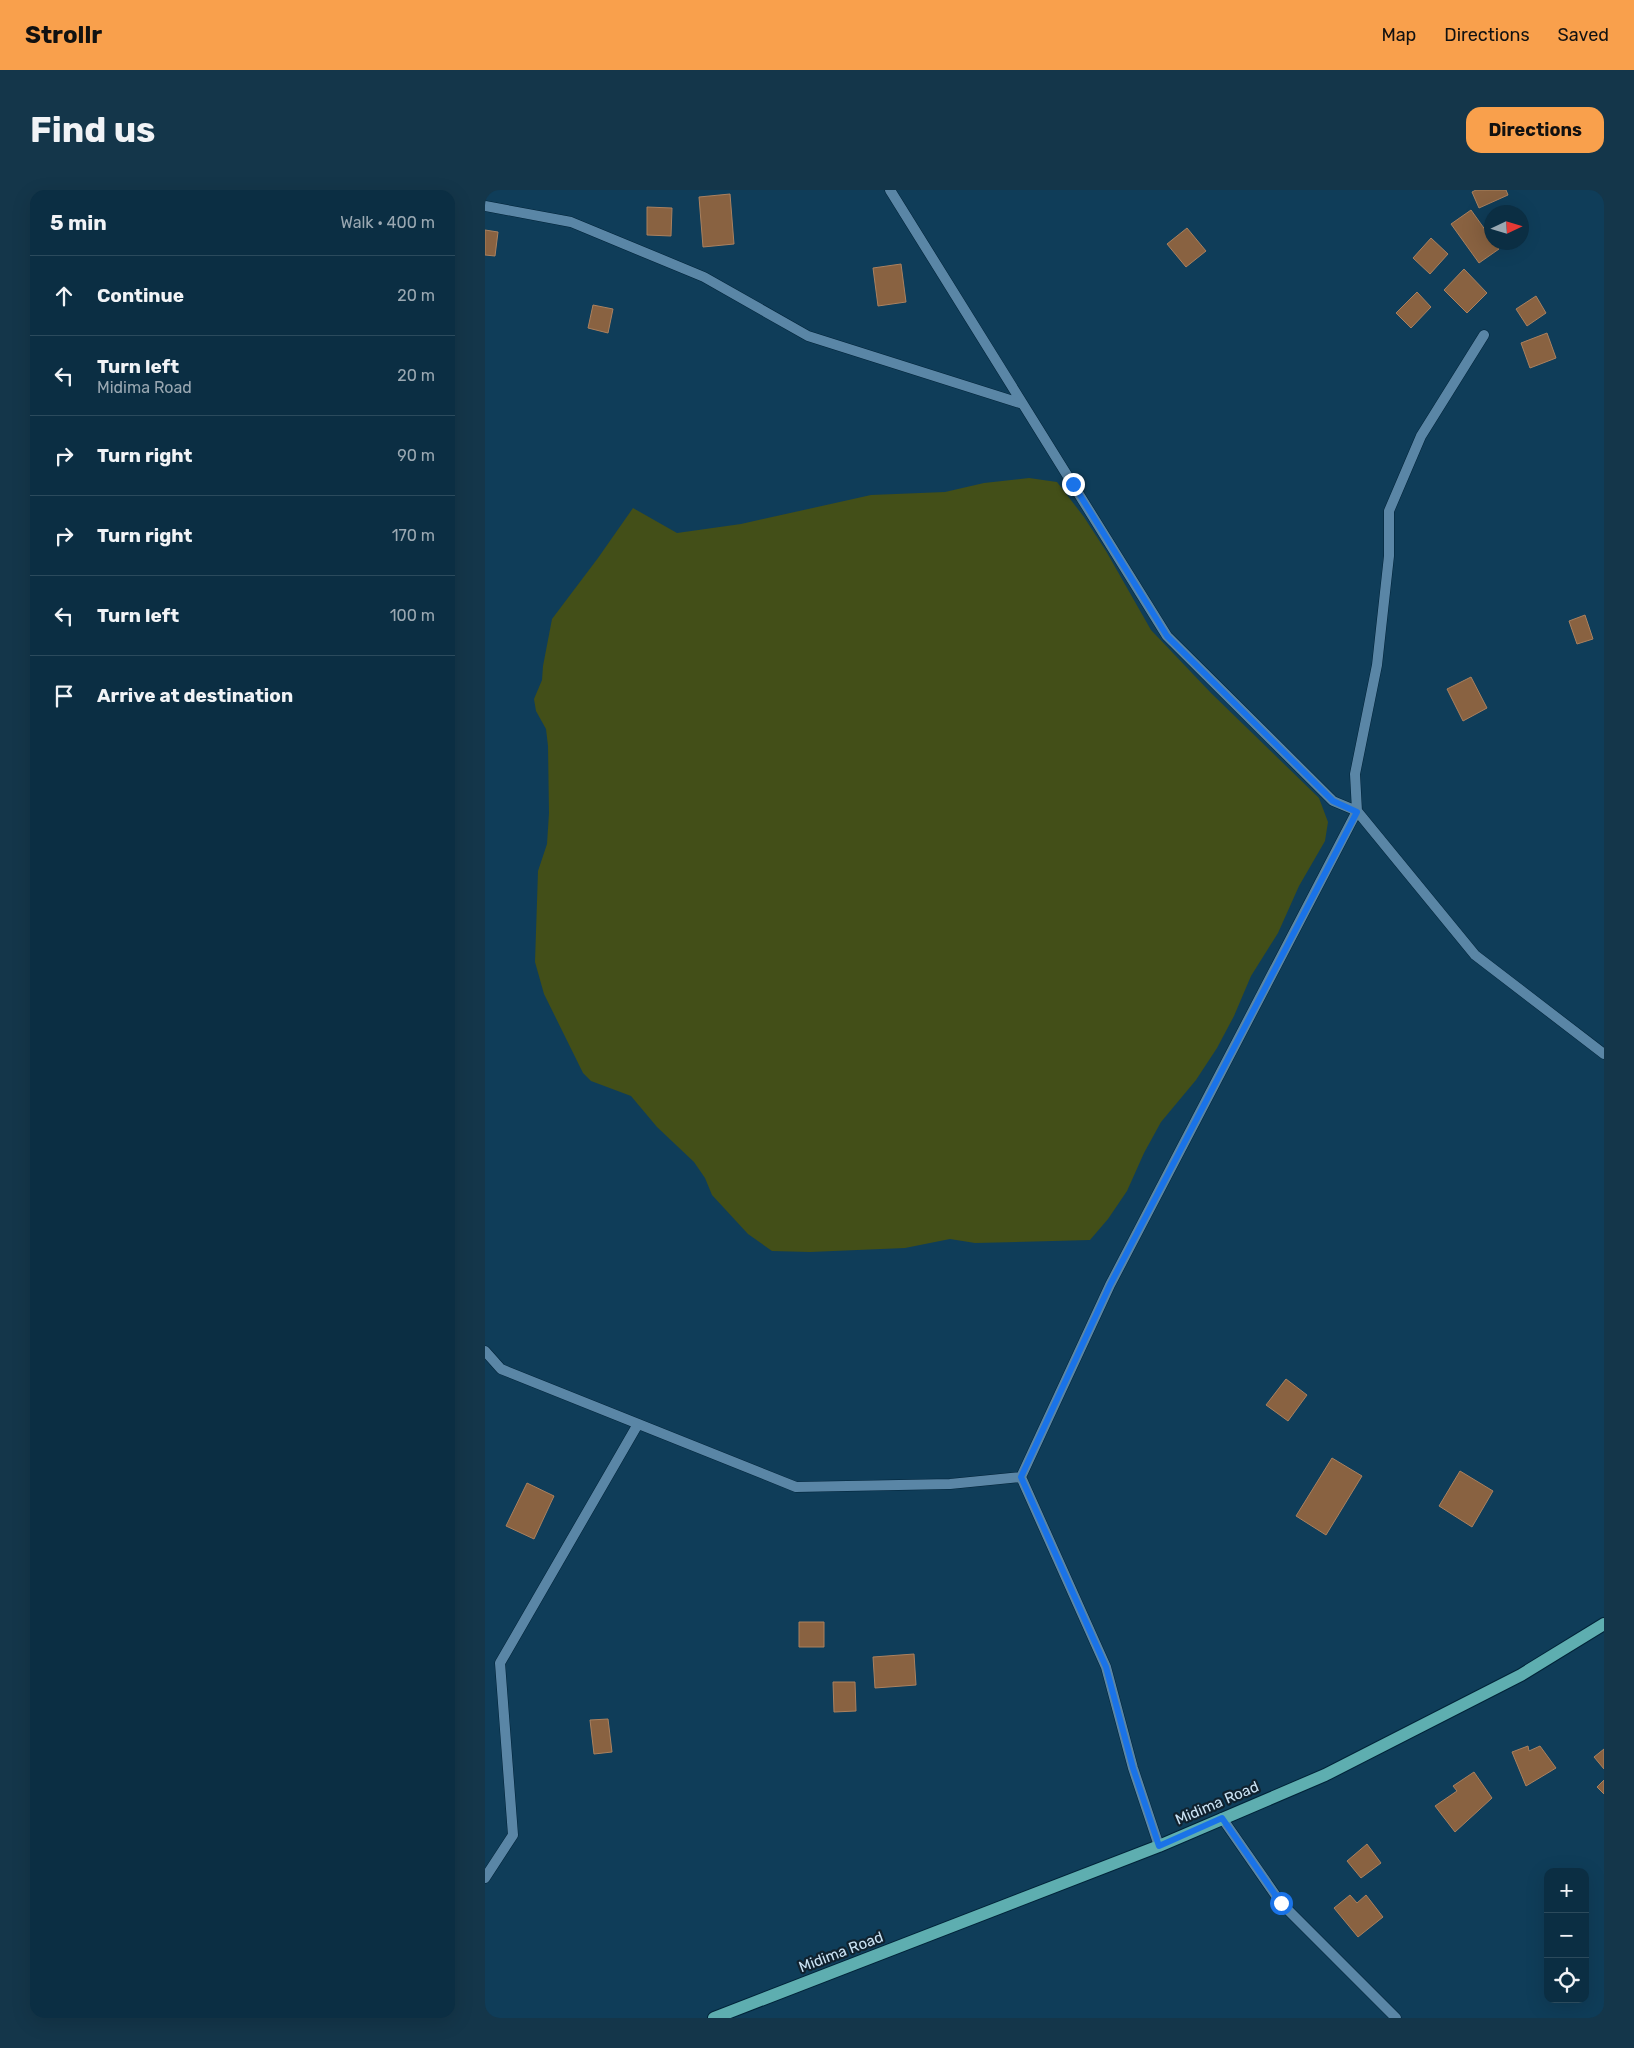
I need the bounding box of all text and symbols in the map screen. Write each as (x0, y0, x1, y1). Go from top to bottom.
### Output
text: Strollr (25, 21, 102, 49)
text: Map (1381, 24, 1416, 46)
text: Directions (1444, 24, 1530, 46)
text: Saved (1558, 24, 1609, 46)
button: Directions (1466, 107, 1604, 153)
text: Find us (30, 109, 155, 151)
north arrow (1484, 205, 1529, 250)
text: 5 min (50, 210, 107, 235)
text: Walk · 400 m (340, 213, 435, 232)
icon: ahead (50, 282, 78, 310)
text: Continue (97, 284, 184, 307)
text: 20 m (397, 286, 435, 305)
text: Turn left (97, 355, 179, 378)
icon: left (50, 362, 78, 390)
text: 20 m (397, 366, 435, 385)
text: Midima Road (97, 378, 192, 397)
icon: right (50, 442, 78, 470)
text: Turn right (97, 444, 192, 467)
text: 90 m (397, 446, 435, 465)
route end (1062, 473, 1085, 496)
icon: right (50, 522, 78, 550)
text: Turn right (97, 524, 192, 547)
text: 170 m (392, 526, 435, 545)
icon: left (50, 602, 78, 630)
text: Turn left (97, 604, 179, 627)
text: 100 m (390, 606, 435, 625)
icon: arrive (50, 682, 78, 710)
text: Arrive at destination (97, 684, 293, 707)
street label: Midima Road (1173, 1777, 1261, 1829)
map controls (1544, 1868, 1589, 2003)
button: + (1544, 1868, 1589, 1913)
route start (1270, 1892, 1293, 1915)
button: − (1544, 1913, 1589, 1958)
street label: Midima Road (796, 1928, 886, 1976)
button: locate (1544, 1958, 1589, 2003)

